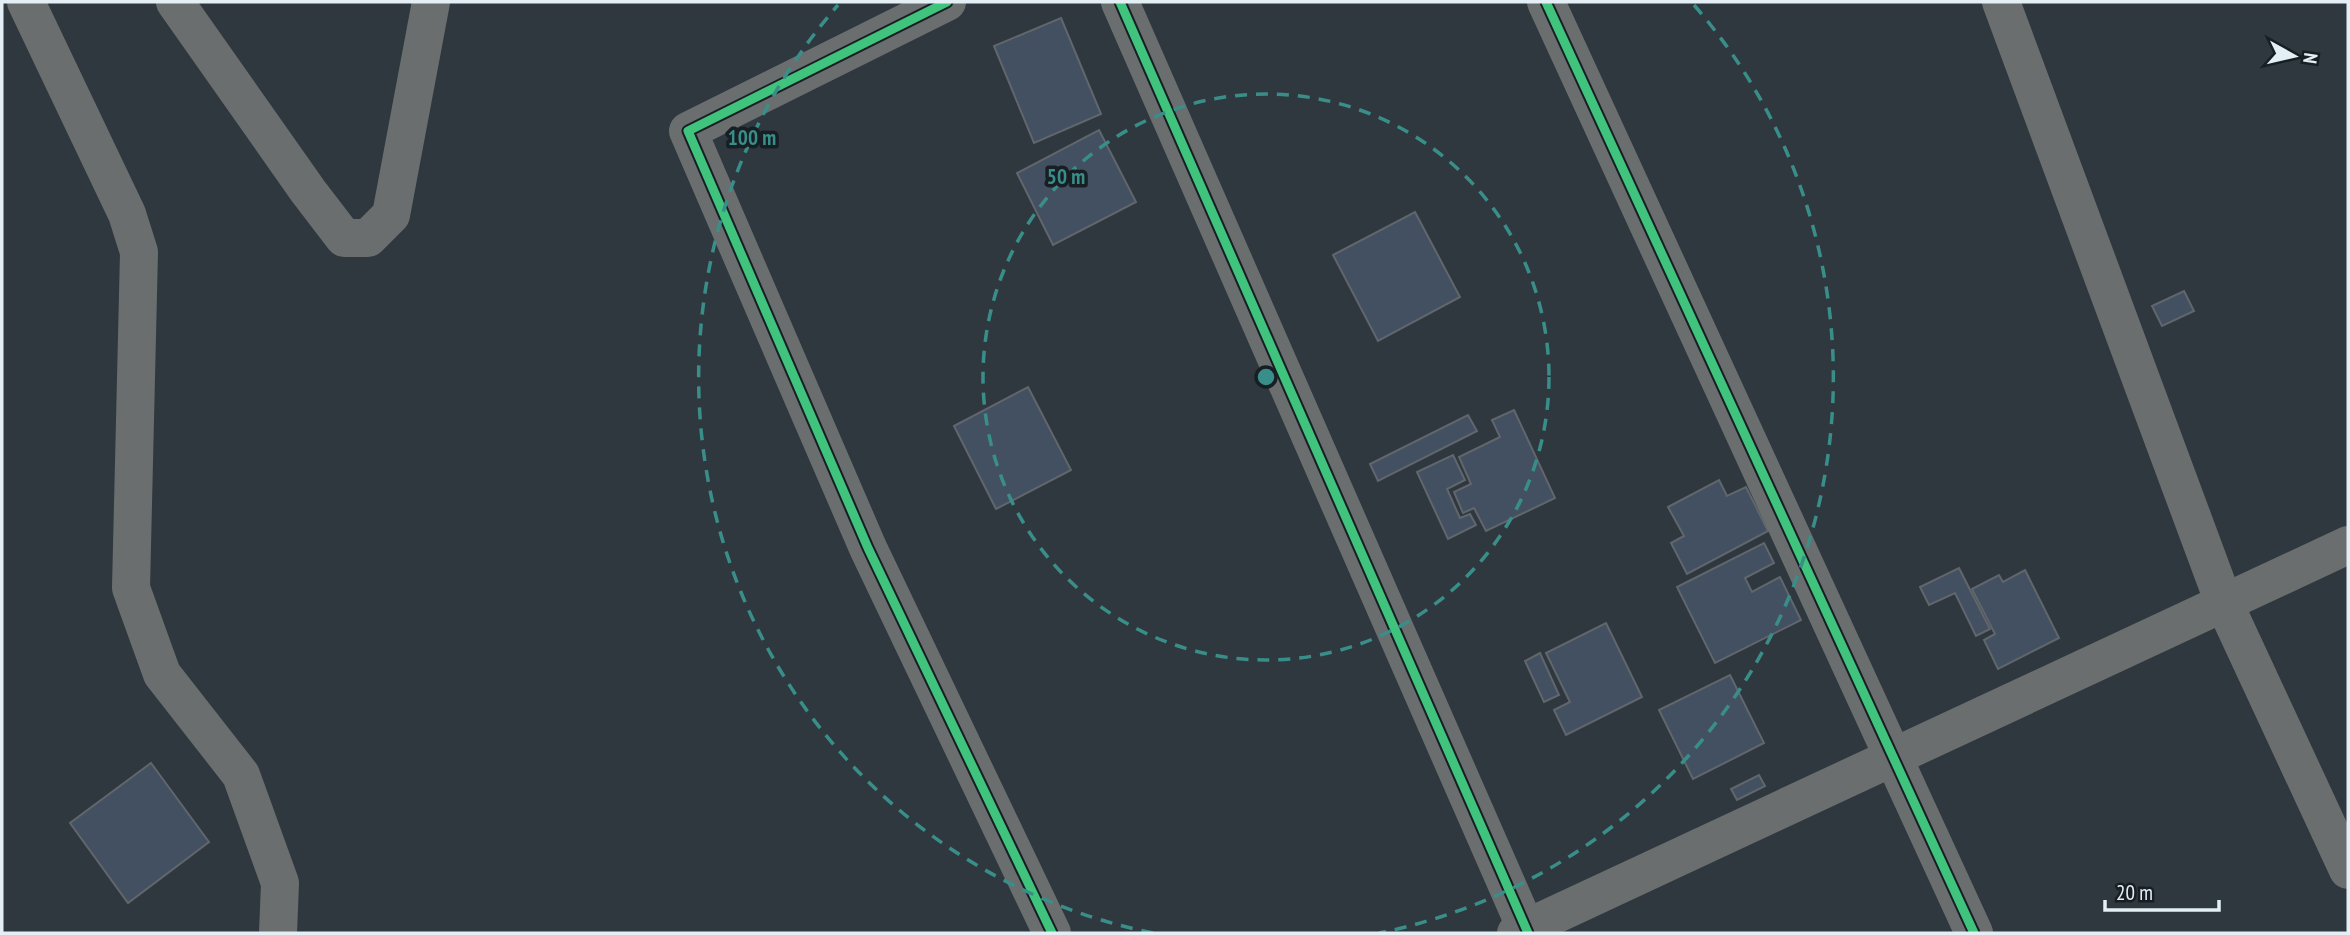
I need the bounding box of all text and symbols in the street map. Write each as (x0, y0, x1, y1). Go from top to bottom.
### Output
north arrow (2259, 21, 2329, 91)
text: N (2298, 52, 2323, 65)
text: 100 m (728, 124, 776, 151)
text: 50 m (1047, 163, 1085, 190)
centre of rings (1254, 365, 1278, 389)
scale bar (2105, 869, 2219, 913)
text: 20 m (2116, 879, 2153, 906)

